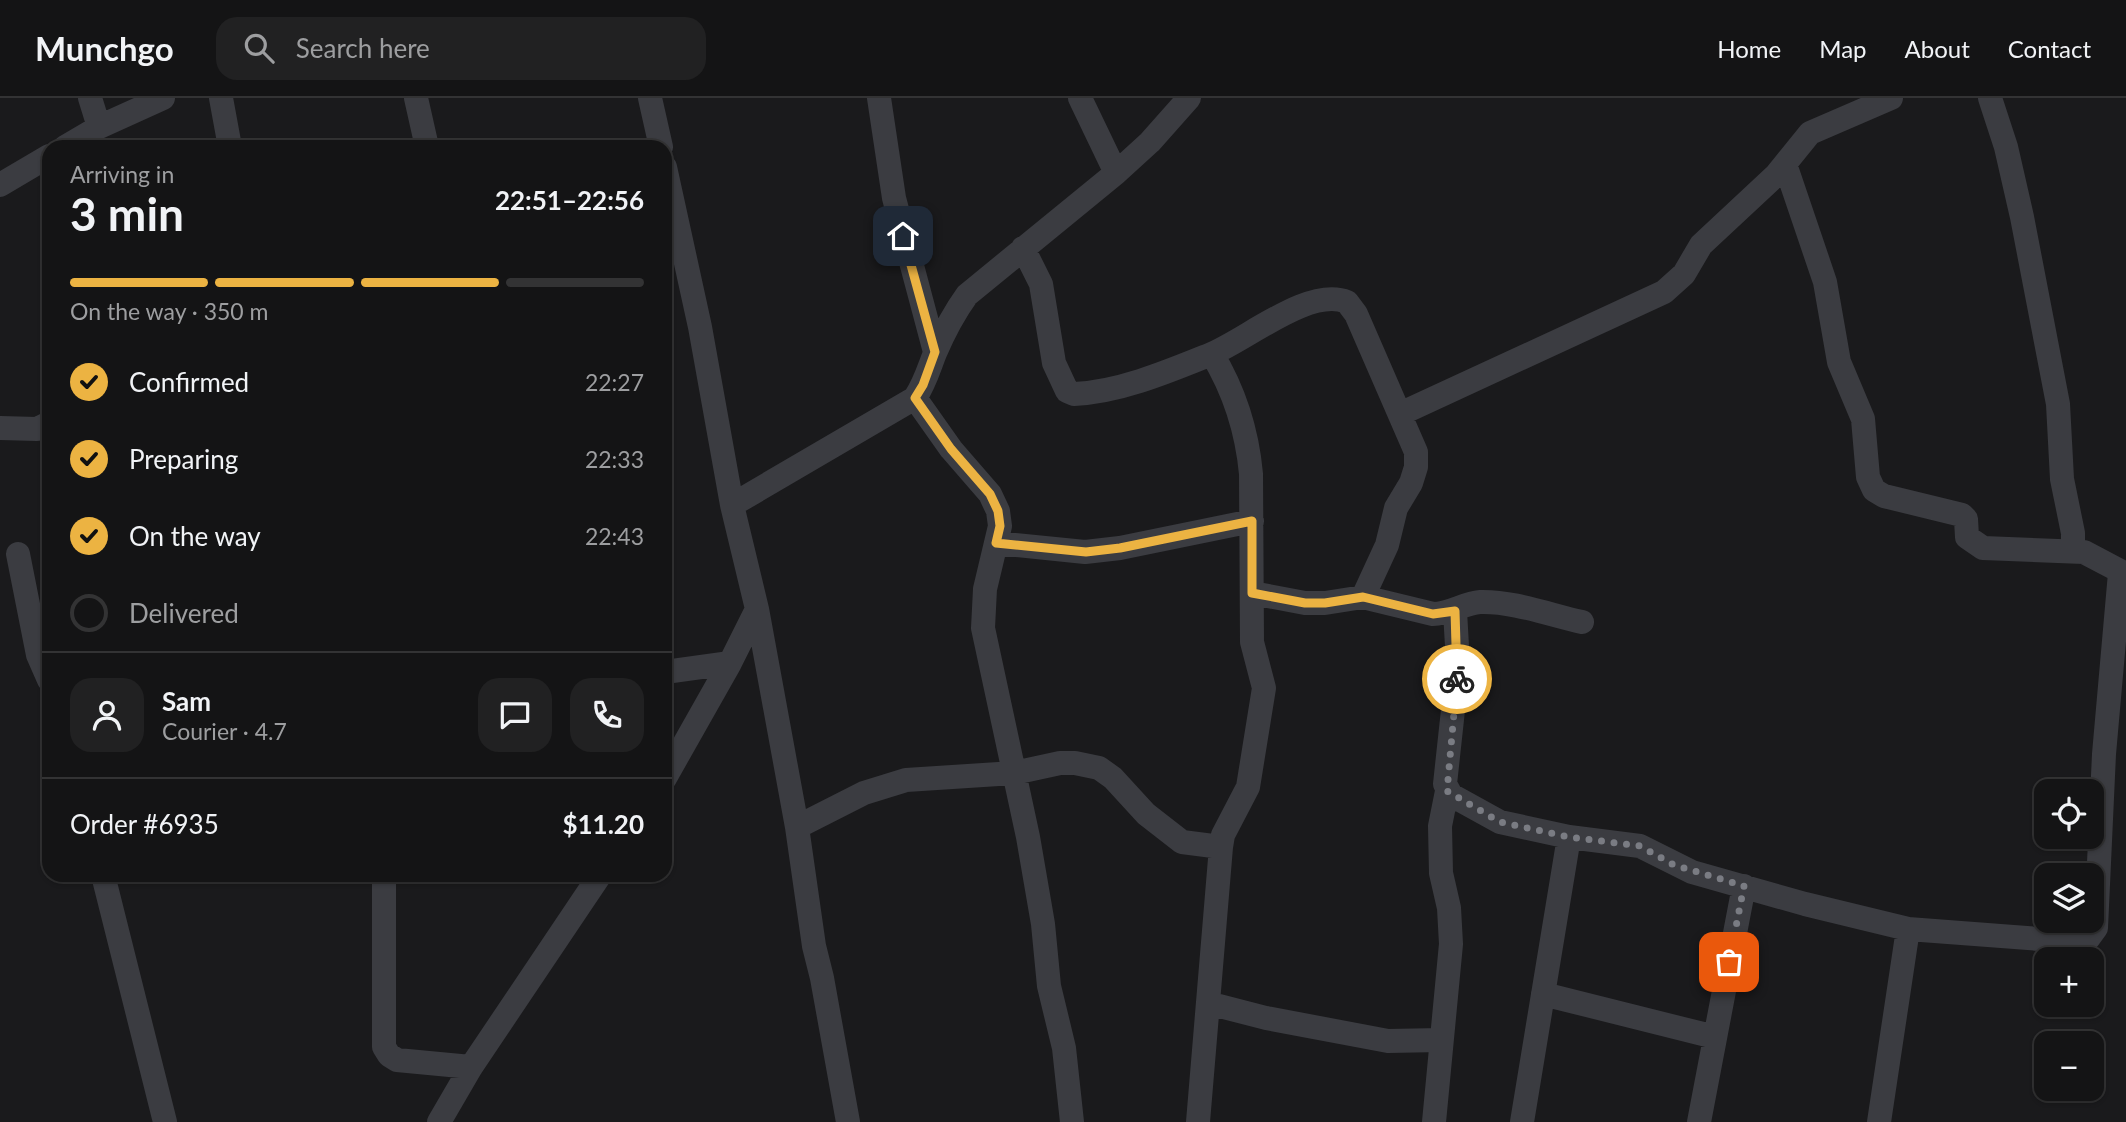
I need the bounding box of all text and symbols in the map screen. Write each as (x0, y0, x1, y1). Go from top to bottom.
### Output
search box (216, 17, 706, 80)
text: Munchgo (35, 28, 174, 68)
icon: search (240, 29, 278, 67)
text: Search here (296, 32, 430, 64)
text: Home (1717, 34, 1781, 63)
text: Map (1819, 34, 1867, 63)
text: About (1905, 34, 1970, 63)
text: Contact (2008, 34, 2091, 63)
text: Arriving in (70, 160, 174, 188)
text: 22:51–22:56 (495, 184, 644, 216)
text: 3 min (70, 186, 184, 241)
pin (873, 206, 933, 266)
icon: home (884, 217, 922, 255)
text: On the way · 350 m (70, 297, 269, 325)
icon: check (70, 363, 108, 401)
text: Confirmed (129, 366, 249, 398)
text: 22:27 (585, 368, 644, 396)
icon: check (70, 440, 108, 478)
text: Preparing (129, 443, 238, 475)
text: 22:33 (585, 445, 644, 473)
icon: check (70, 517, 108, 555)
text: On the way (129, 520, 261, 552)
text: 22:43 (585, 522, 644, 550)
text: Delivered (129, 597, 239, 629)
courier (1422, 644, 1492, 714)
icon: bike (1438, 660, 1476, 698)
button: person (70, 678, 144, 752)
button: chat (478, 678, 552, 752)
button: phone (570, 678, 644, 752)
text: Sam (162, 685, 211, 717)
text: Courier · 4.7 (162, 717, 287, 745)
map controls (2034, 779, 2104, 1101)
button: locate (2034, 779, 2104, 849)
text: Order #6935 (70, 808, 219, 840)
text: $11.20 (562, 808, 644, 840)
button: layers (2034, 863, 2104, 933)
pin (1699, 932, 1759, 992)
icon: bag (1710, 943, 1748, 981)
button: + (2034, 947, 2104, 1017)
button: − (2034, 1031, 2104, 1101)

